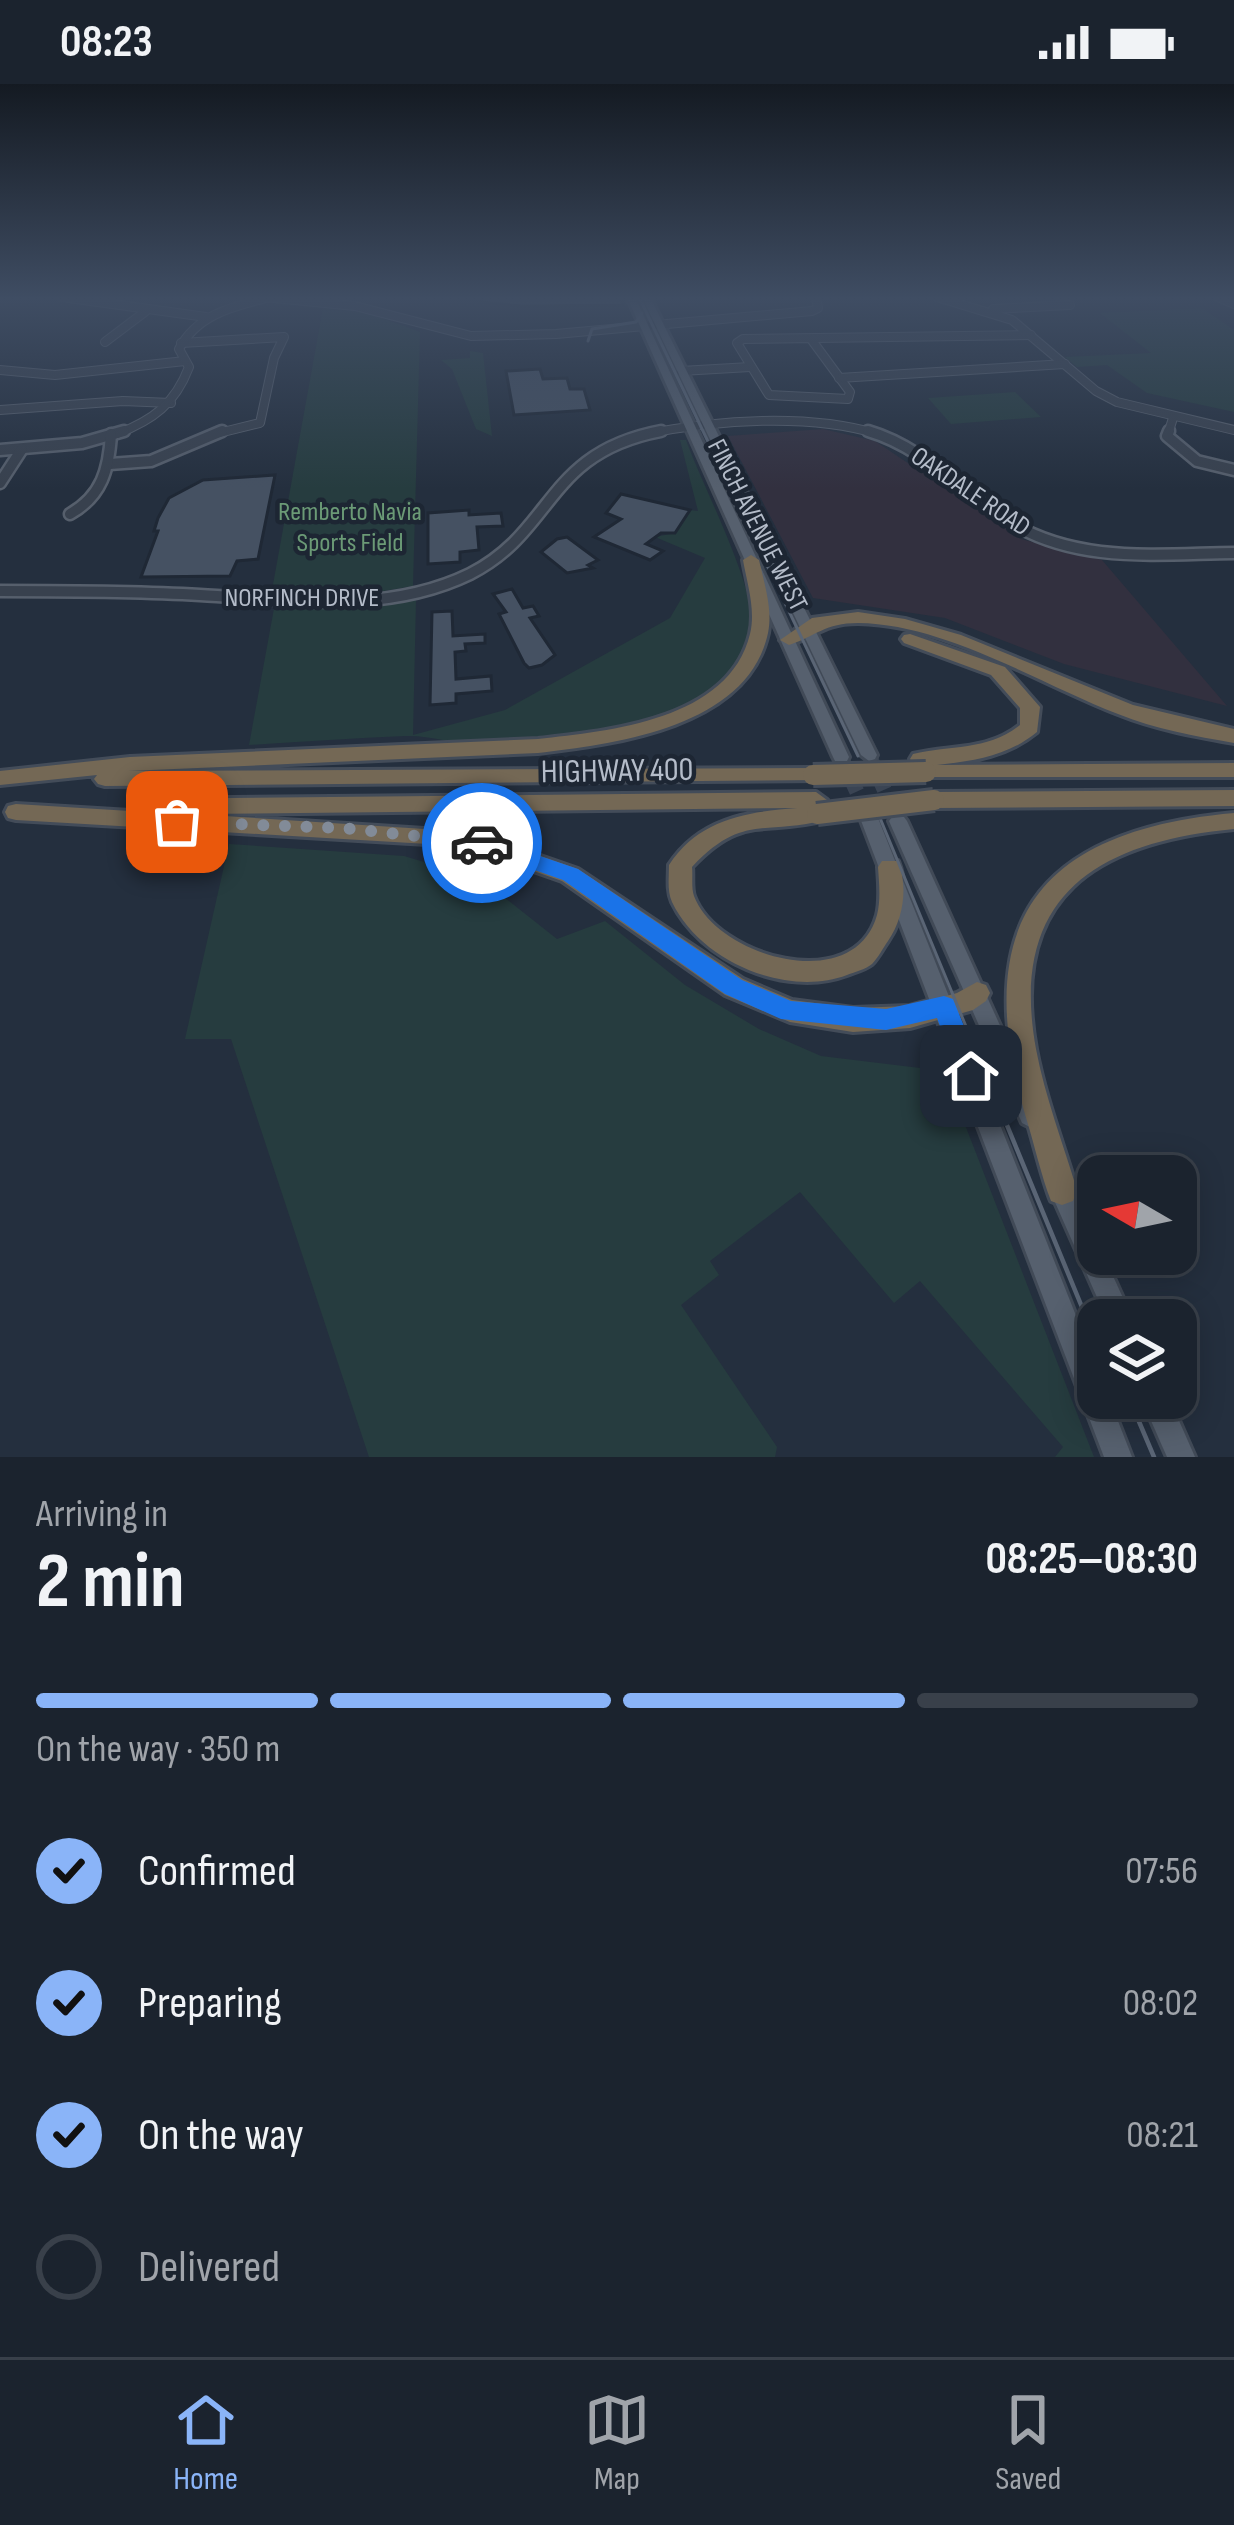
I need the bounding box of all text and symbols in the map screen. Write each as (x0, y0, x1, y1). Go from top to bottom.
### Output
text: 08:23 (60, 15, 153, 70)
street label: FINCH AVENUE WEST (700, 434, 814, 617)
street label: OAKDALE ROAD (905, 440, 1036, 543)
park label: Remberto Navia Sports Field (278, 496, 422, 559)
street label: NORFINCH DRIVE (224, 582, 380, 614)
street label: HIGHWAY 400 (540, 750, 694, 792)
pin (126, 771, 228, 873)
courier (422, 783, 542, 903)
icon: bag (144, 789, 210, 855)
icon: car (449, 810, 515, 876)
pin (920, 1025, 1022, 1127)
icon: home (938, 1043, 1004, 1109)
north arrow (1077, 1155, 1197, 1275)
map controls (1077, 1155, 1197, 1419)
button: layers (1077, 1299, 1197, 1419)
text: Arriving in (36, 1491, 168, 1538)
text: 08:25–08:30 (985, 1532, 1198, 1587)
text: 2 min (36, 1536, 185, 1629)
text: On the way · 350 m (36, 1726, 280, 1773)
icon: check (36, 1838, 102, 1904)
text: Confirmed (138, 1844, 296, 1899)
text: 07:56 (1125, 1848, 1198, 1895)
icon: check (36, 1970, 102, 2036)
text: Preparing (138, 1976, 282, 2031)
text: 08:02 (1123, 1980, 1198, 2027)
icon: check (36, 2102, 102, 2168)
text: On the way (138, 2108, 304, 2163)
text: 08:21 (1126, 2112, 1198, 2159)
text: Delivered (138, 2240, 280, 2295)
tab: Home (173, 2387, 239, 2499)
tab: Map (584, 2387, 650, 2499)
tab: Saved (995, 2387, 1061, 2499)

